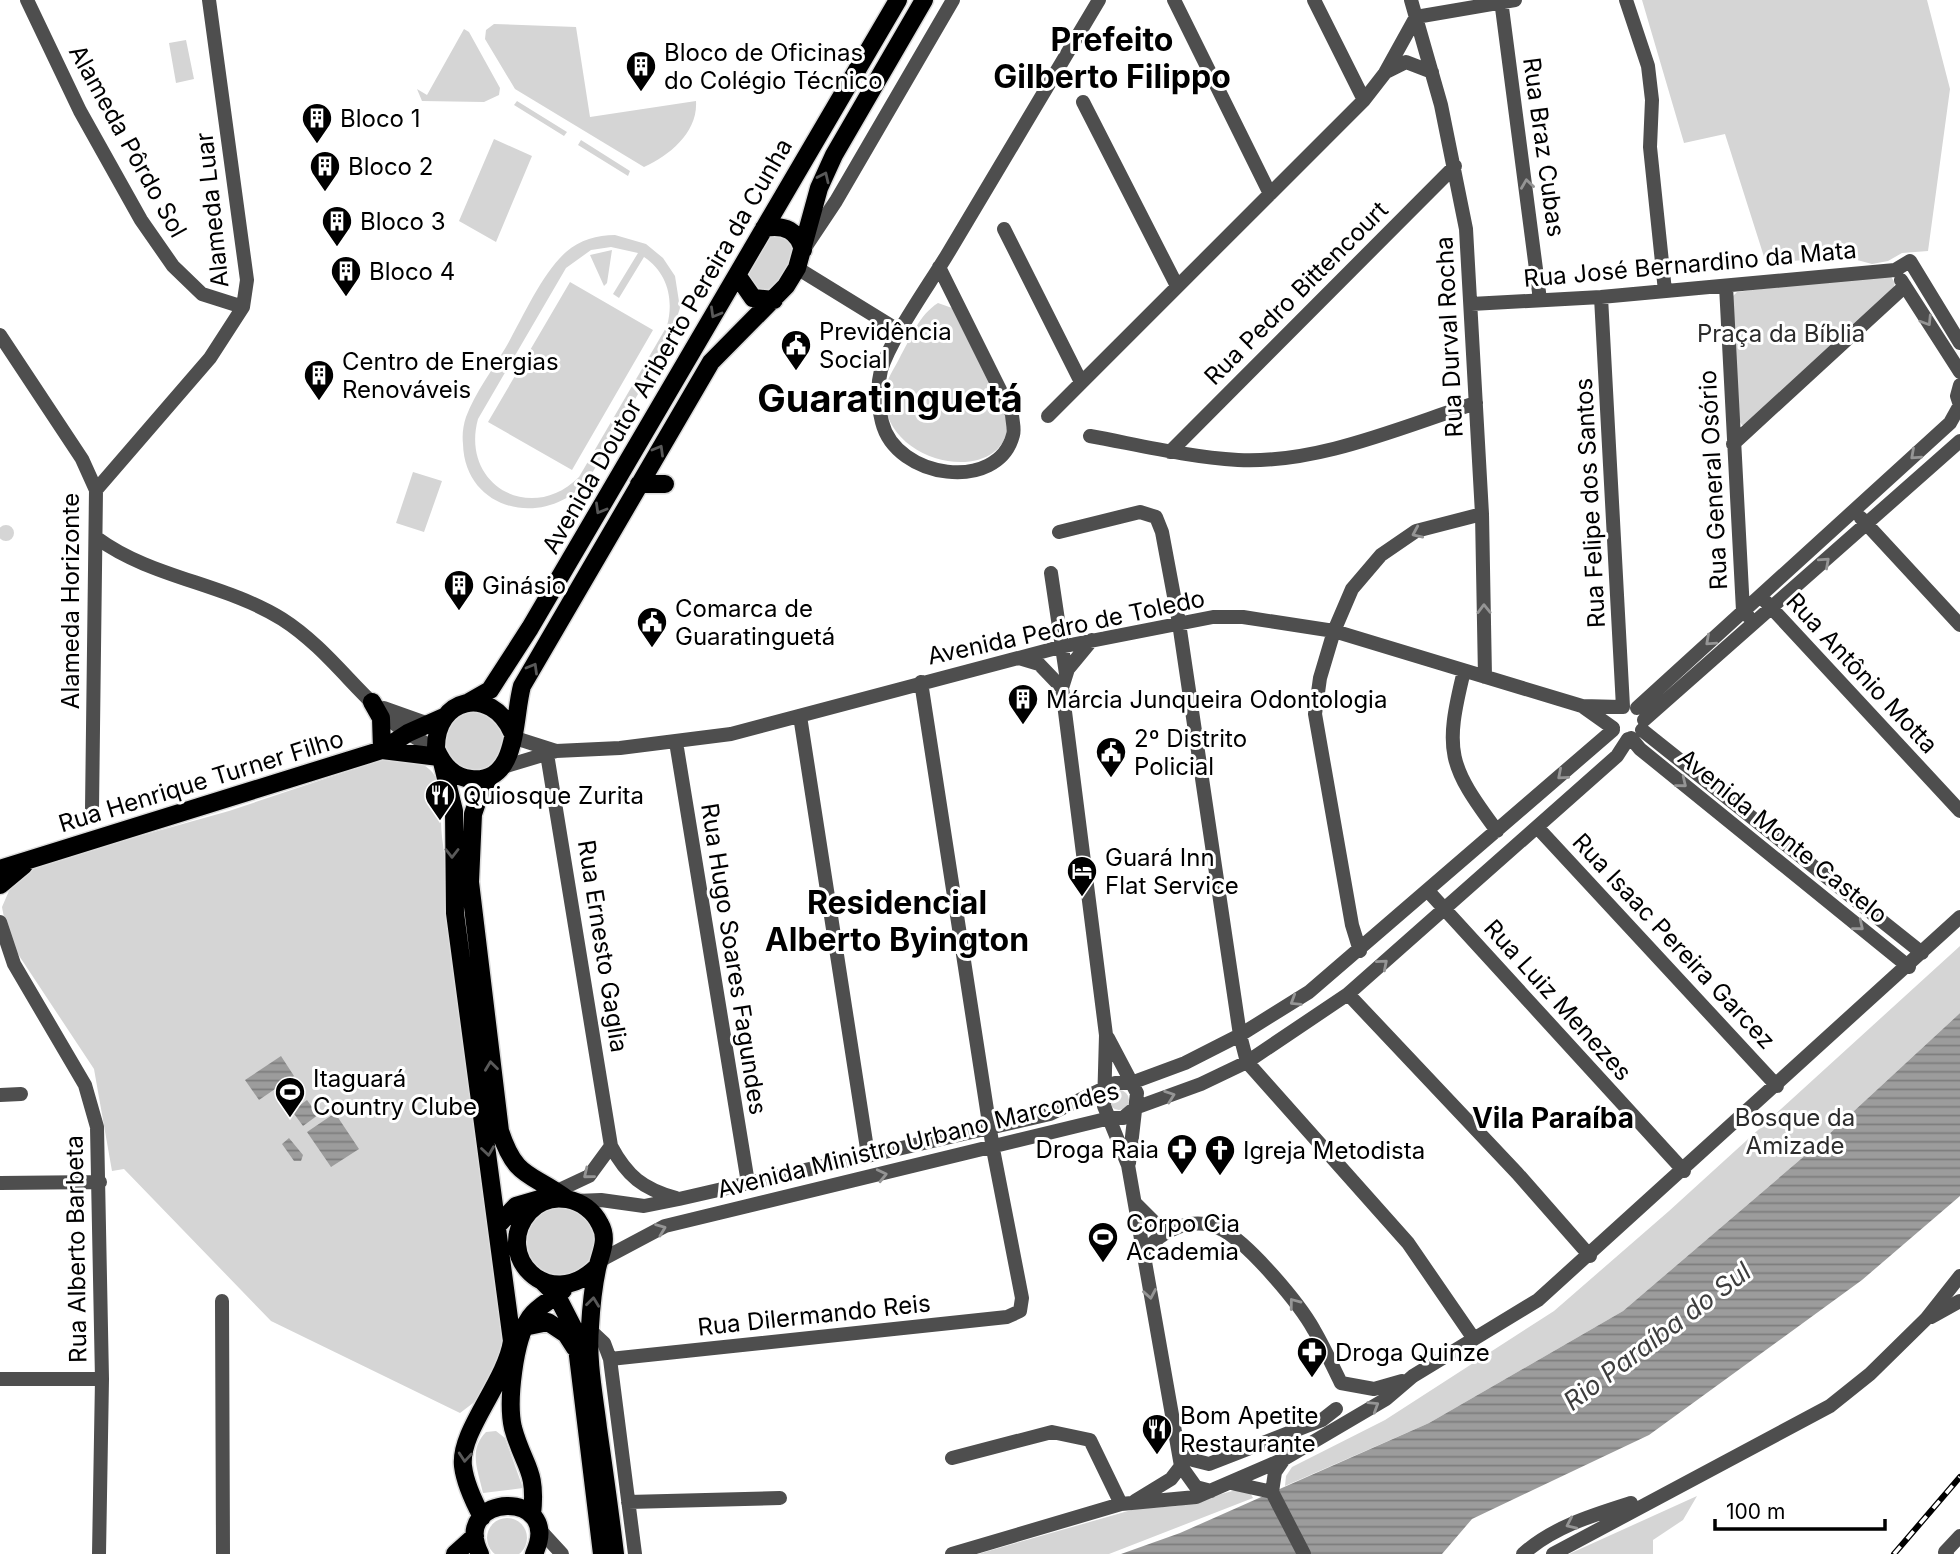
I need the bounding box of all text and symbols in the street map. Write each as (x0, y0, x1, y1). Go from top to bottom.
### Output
district label: Prefeito Gilberto Filippo (993, 20, 1231, 96)
place label: Bloco de Oficinas do Colégio Técnico (664, 38, 883, 95)
street label: Alameda Pôrdo Sol (63, 40, 193, 242)
building icon: Bloco de Oficinas do Colégio Técnico (624, 49, 658, 93)
street label: Rua Braz Cubas (1517, 55, 1571, 239)
building icon: Bloco 1 (300, 101, 334, 145)
place label: Bloco 1 (340, 104, 421, 133)
street label: Alameda Luar (189, 131, 235, 289)
street label: Avenida Doutor Ariberto Pereira da Cunha (536, 133, 798, 559)
building icon: Bloco 2 (308, 149, 342, 193)
place label: Bloco 2 (348, 152, 433, 181)
one-way arrow (816, 172, 830, 184)
one-way arrow (1519, 178, 1534, 190)
street label: Rua Pedro Bittencourt (1198, 195, 1394, 391)
building icon: Bloco 3 (320, 204, 354, 248)
place label: Bloco 3 (360, 207, 446, 236)
street label: Rua José Bernardino da Mata (1522, 235, 1858, 293)
street label: Rua Durval Rocha (1429, 236, 1469, 438)
building icon: Bloco 4 (329, 254, 363, 298)
place label: Bloco 4 (369, 257, 455, 286)
one-way arrow (710, 305, 723, 318)
one-way arrow (1919, 313, 1932, 326)
place label: Previdência Social (819, 317, 952, 374)
park label: Praça da Bíblia (1697, 319, 1865, 348)
public building icon: Previdência Social (779, 328, 813, 372)
place label: Centro de Energias Renováveis (342, 347, 559, 404)
building icon: Centro de Energias Renováveis (302, 358, 336, 402)
street label: Rua General Osório (1693, 369, 1733, 591)
district label: Guaratinguetá (757, 375, 1023, 421)
street label: Rua Felipe dos Santos (1569, 377, 1611, 629)
one-way arrow (651, 445, 664, 458)
one-way arrow (1910, 447, 1923, 460)
street label: Alameda Horizonte (56, 493, 85, 709)
one-way arrow (595, 501, 608, 514)
one-way arrow (1412, 525, 1424, 539)
one-way arrow (1817, 558, 1830, 570)
building icon: Ginásio (442, 568, 476, 612)
place label: Ginásio (482, 571, 566, 600)
street label: Avenida Pedro de Toledo (925, 583, 1207, 671)
street label: Rua Antônio Motta (1780, 587, 1944, 759)
place label: Comarca de Guaratinguetá (675, 594, 835, 651)
one-way arrow (1476, 603, 1491, 614)
public building icon: Comarca de Guaratinguetá (635, 605, 669, 649)
one-way arrow (1705, 633, 1718, 646)
one-way arrow (525, 663, 538, 675)
building icon: Márcia Junqueira Odontologia (1006, 682, 1040, 726)
place label: Márcia Junqueira Odontologia (1046, 685, 1387, 714)
street label: Rua Henrique Turner Filho (55, 724, 347, 838)
place label: 2º Distrito Policial (1134, 724, 1247, 781)
public building icon: 2º Distrito Policial (1094, 735, 1128, 779)
street label: Avenida Monte Castelo (1672, 743, 1894, 929)
one-way arrow (1557, 767, 1570, 779)
one-way arrow (1674, 775, 1687, 787)
restaurant icon: Quiosque Zurita (423, 778, 457, 822)
place label: Quiosque Zurita (463, 781, 644, 810)
street label: Rua Hugo Soares Fagundes (695, 801, 773, 1117)
street label: Rua Isaac Pereira Garcez (1567, 827, 1781, 1055)
street label: Rua Ernesto Gaglia (572, 838, 634, 1054)
place label: Guará Inn Flat Service (1105, 843, 1239, 900)
one-way arrow (444, 848, 460, 859)
hotel icon: Guará Inn Flat Service (1065, 854, 1099, 898)
district label: Residencial Alberto Byington (765, 883, 1029, 959)
street label: Rua Luiz Menezes (1478, 914, 1638, 1086)
one-way arrow (1851, 918, 1863, 931)
one-way arrow (1375, 960, 1388, 972)
one-way arrow (1290, 993, 1303, 1006)
one-way arrow (484, 1060, 499, 1072)
place label: Itaguará Country Clube (313, 1064, 477, 1121)
sports icon: Itaguará Country Clube (273, 1075, 307, 1119)
street label: Avenida Ministro Urbano Marcondes (714, 1076, 1122, 1204)
one-way arrow (1163, 1090, 1175, 1104)
district label: Vila Paraíba (1472, 1101, 1634, 1135)
park label: Bosque da Amizade (1735, 1103, 1855, 1160)
pharmacy icon: Droga Raia (1165, 1132, 1199, 1176)
church icon: Igreja Metodista (1203, 1133, 1237, 1177)
street label: Rua Alberto Barbeta (60, 1135, 92, 1363)
place label: Droga Raia (1036, 1135, 1159, 1164)
place label: Igreja Metodista (1243, 1136, 1425, 1165)
one-way arrow (481, 1145, 496, 1157)
one-way arrow (584, 1166, 597, 1178)
one-way arrow (876, 1169, 888, 1183)
place label: Corpo Cia Academia (1126, 1209, 1240, 1266)
sports icon: Corpo Cia Academia (1086, 1220, 1120, 1264)
one-way arrow (655, 1223, 667, 1237)
water label: Rio Paraíba do Sul (1557, 1255, 1757, 1417)
street label: Rua Dilermando Reis (696, 1288, 932, 1342)
one-way arrow (1142, 1288, 1157, 1300)
one-way arrow (585, 1297, 600, 1308)
one-way arrow (1290, 1298, 1303, 1311)
pharmacy icon: Droga Quinze (1295, 1335, 1329, 1379)
place label: Droga Quinze (1335, 1338, 1490, 1367)
place label: Bom Apetite Restaurante (1180, 1401, 1318, 1458)
one-way arrow (1366, 1402, 1379, 1415)
restaurant icon: Bom Apetite Restaurante (1140, 1412, 1174, 1456)
one-way arrow (458, 1452, 473, 1463)
scale bar (1715, 1488, 1885, 1532)
text: 100 m (1726, 1499, 1785, 1524)
one-way arrow (1566, 1516, 1579, 1530)

